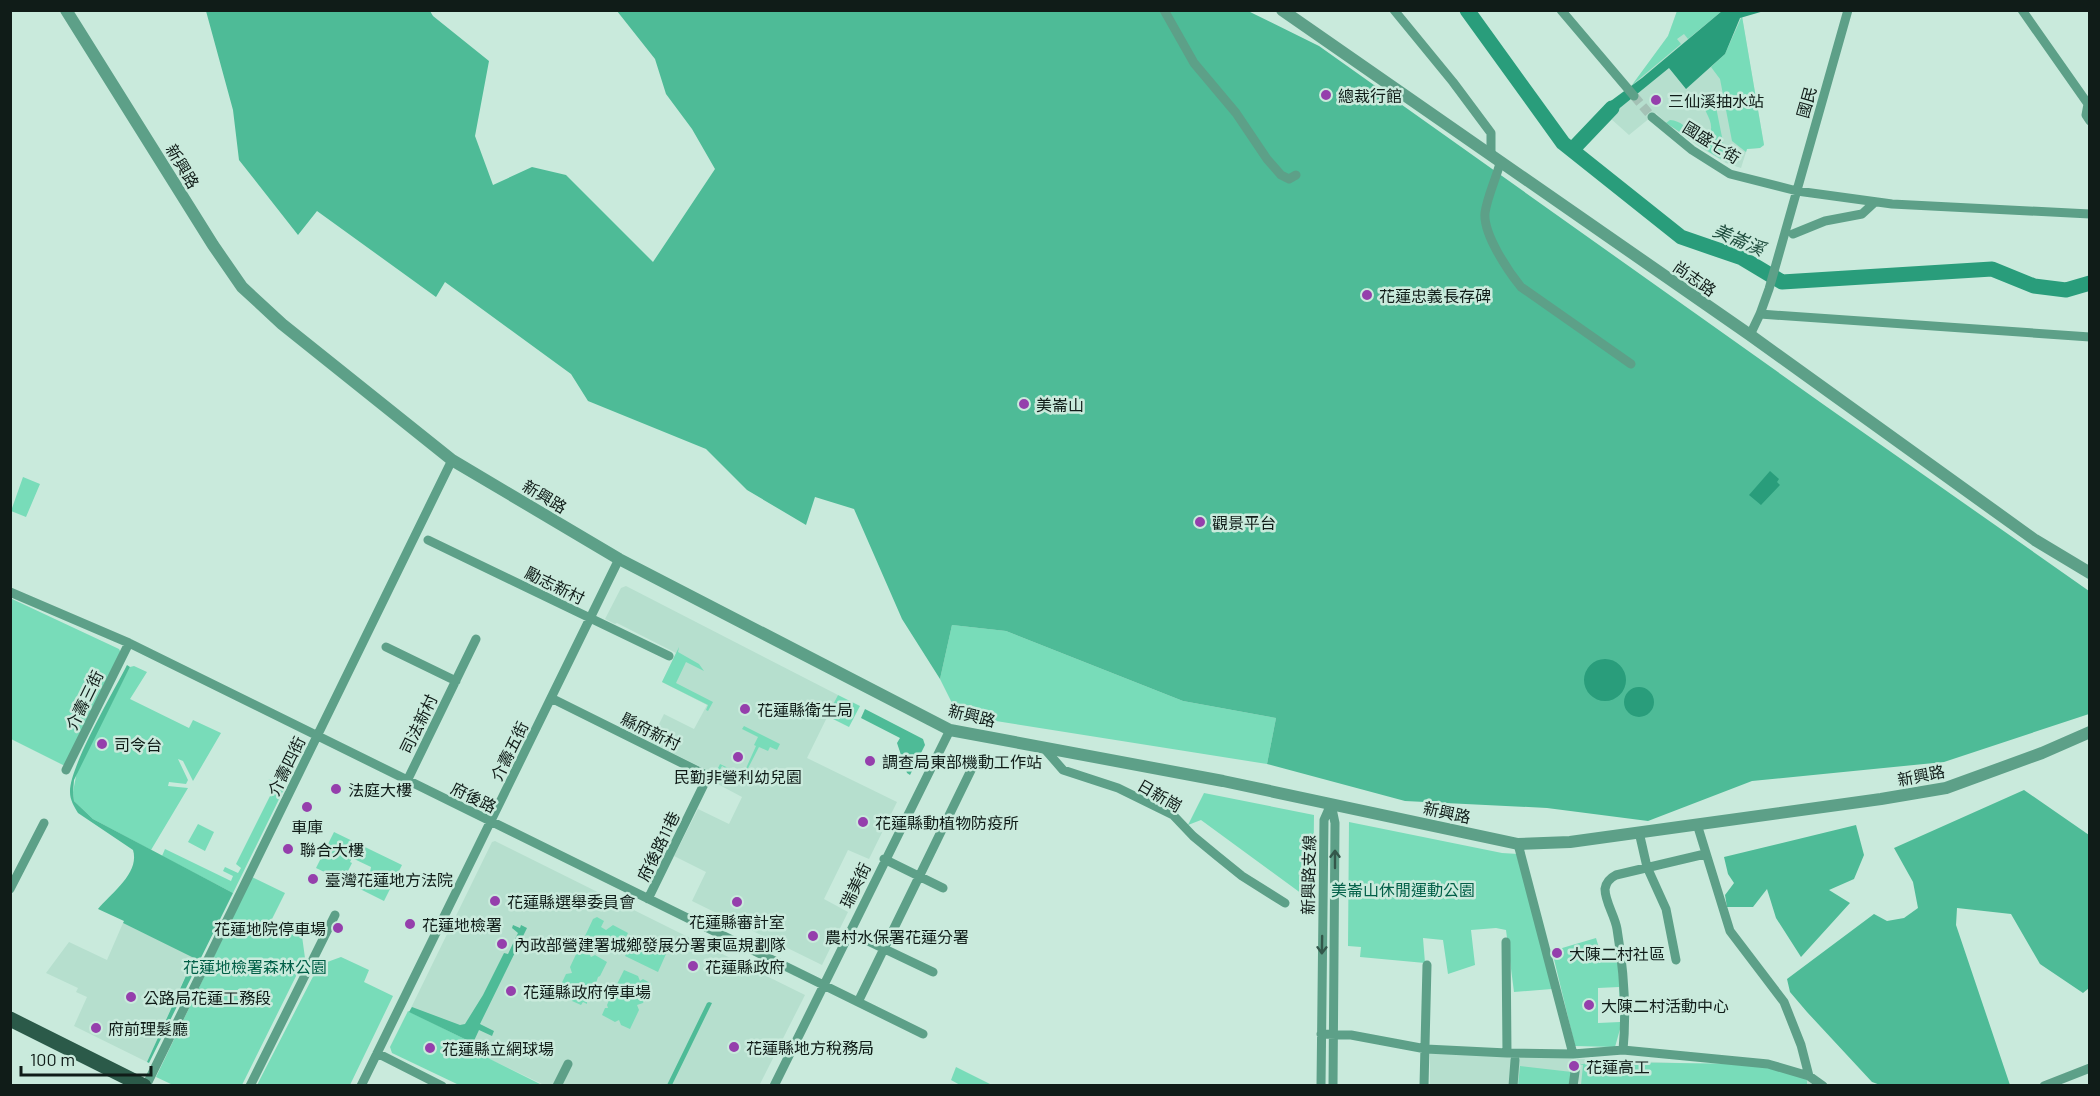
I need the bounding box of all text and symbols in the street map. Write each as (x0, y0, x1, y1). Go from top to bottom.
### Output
street label: 國民 (1792, 84, 1820, 120)
place label: 總裁行館 (1338, 86, 1402, 105)
marker: 總裁行館 (1319, 88, 1333, 102)
place label: 三仙溪抽水站 (1668, 91, 1764, 110)
marker: 三仙溪抽水站 (1649, 93, 1663, 107)
street label: 國盛七街 (1680, 117, 1744, 167)
street label: 新興路 (162, 141, 204, 191)
water label: 美崙溪 (1710, 218, 1771, 261)
street label: 尚志路 (1670, 256, 1720, 300)
place label: 花蓮忠義長存碑 (1379, 286, 1491, 305)
marker: 花蓮忠義長存碑 (1360, 288, 1374, 302)
place label: 美崙山 (1036, 395, 1084, 414)
marker: 美崙山 (1017, 397, 1031, 411)
street label: 新興路 (520, 475, 570, 517)
place label: 觀景平台 (1212, 513, 1276, 532)
marker: 觀景平台 (1193, 515, 1207, 529)
street label: 勵志新村 (522, 562, 588, 608)
street label: 介壽三街 (61, 667, 107, 733)
street label: 司法新村 (395, 691, 441, 757)
place label: 花蓮縣衛生局 (757, 700, 853, 719)
street label: 新興路 (946, 700, 998, 730)
marker: 花蓮縣衛生局 (738, 702, 752, 716)
street label: 縣府新村 (618, 708, 684, 754)
street label: 介壽五街 (486, 718, 532, 784)
street label: 介壽四街 (263, 733, 309, 799)
place label: 司令台 (114, 735, 162, 754)
marker: 司令台 (95, 737, 109, 751)
marker: 民勤非營利幼兒園 (731, 750, 745, 764)
place label: 調查局東部機動工作站 (882, 752, 1042, 771)
marker: 調查局東部機動工作站 (863, 754, 877, 768)
street label: 新興路 (1896, 761, 1946, 789)
place label: 民勤非營利幼兒園 (674, 767, 802, 786)
street label: 日新崗 (1134, 775, 1186, 815)
street label: 府後路 (448, 778, 500, 816)
place label: 法庭大樓 (348, 780, 412, 799)
marker: 法庭大樓 (329, 782, 343, 796)
street label: 新興路 (1422, 798, 1472, 826)
marker: 車庫 (300, 800, 314, 814)
street label: 府後路11巷 (633, 808, 683, 884)
place label: 花蓮縣動植物防疫所 (875, 813, 1019, 832)
marker: 花蓮縣動植物防疫所 (856, 815, 870, 829)
place label: 車庫 (291, 817, 323, 836)
street label: 新興路支線 (1298, 835, 1318, 915)
place label: 聯合大樓 (300, 840, 364, 859)
marker: 聯合大樓 (281, 842, 295, 856)
one-way arrow (1329, 850, 1341, 870)
street label: 瑞美街 (836, 859, 874, 911)
place label: 臺灣花蓮地方法院 (325, 870, 453, 889)
marker: 臺灣花蓮地方法院 (306, 872, 320, 886)
park label: 美崙山休閒運動公園 (1331, 880, 1475, 899)
place label: 花蓮縣選舉委員會 (507, 892, 635, 911)
marker: 花蓮縣選舉委員會 (488, 894, 502, 908)
marker: 花蓮縣審計室 (730, 895, 744, 909)
place label: 花蓮縣審計室 (689, 912, 785, 931)
place label: 花蓮地檢署 (422, 915, 502, 934)
marker: 花蓮地檢署 (403, 917, 417, 931)
place label: 花蓮地院停車場 (214, 919, 326, 938)
marker: 花蓮地院停車場 (331, 921, 345, 935)
place label: 農村水保署花蓮分署 (825, 927, 969, 946)
marker: 農村水保署花蓮分署 (806, 929, 820, 943)
place label: 內政部營建署城鄉發展分署東區規劃隊 (514, 935, 786, 954)
one-way arrow (1316, 935, 1328, 955)
marker: 內政部營建署城鄉發展分署東區規劃隊 (495, 937, 509, 951)
place label: 大陳二村社區 (1569, 944, 1665, 963)
marker: 大陳二村社區 (1550, 946, 1564, 960)
park label: 花蓮地檢署森林公園 (183, 957, 327, 976)
place label: 花蓮縣政府 (705, 957, 785, 976)
marker: 花蓮縣政府 (686, 959, 700, 973)
place label: 花蓮縣政府停車場 (523, 982, 651, 1001)
marker: 花蓮縣政府停車場 (504, 984, 518, 998)
place label: 公路局花蓮工務段 (143, 988, 271, 1007)
marker: 公路局花蓮工務段 (124, 990, 138, 1004)
place label: 大陳二村活動中心 (1601, 996, 1729, 1015)
marker: 大陳二村活動中心 (1582, 998, 1596, 1012)
place label: 府前理髮廳 (108, 1019, 188, 1038)
marker: 府前理髮廳 (89, 1021, 103, 1035)
place label: 花蓮縣地方稅務局 (746, 1038, 874, 1057)
scale bar (21, 1039, 152, 1077)
place label: 花蓮縣立網球場 (442, 1039, 554, 1058)
marker: 花蓮縣地方稅務局 (727, 1040, 741, 1054)
marker: 花蓮縣立網球場 (423, 1041, 437, 1055)
text: 100 m (30, 1048, 75, 1070)
place label: 花蓮高工 (1586, 1057, 1650, 1076)
marker: 花蓮高工 (1567, 1059, 1581, 1073)

